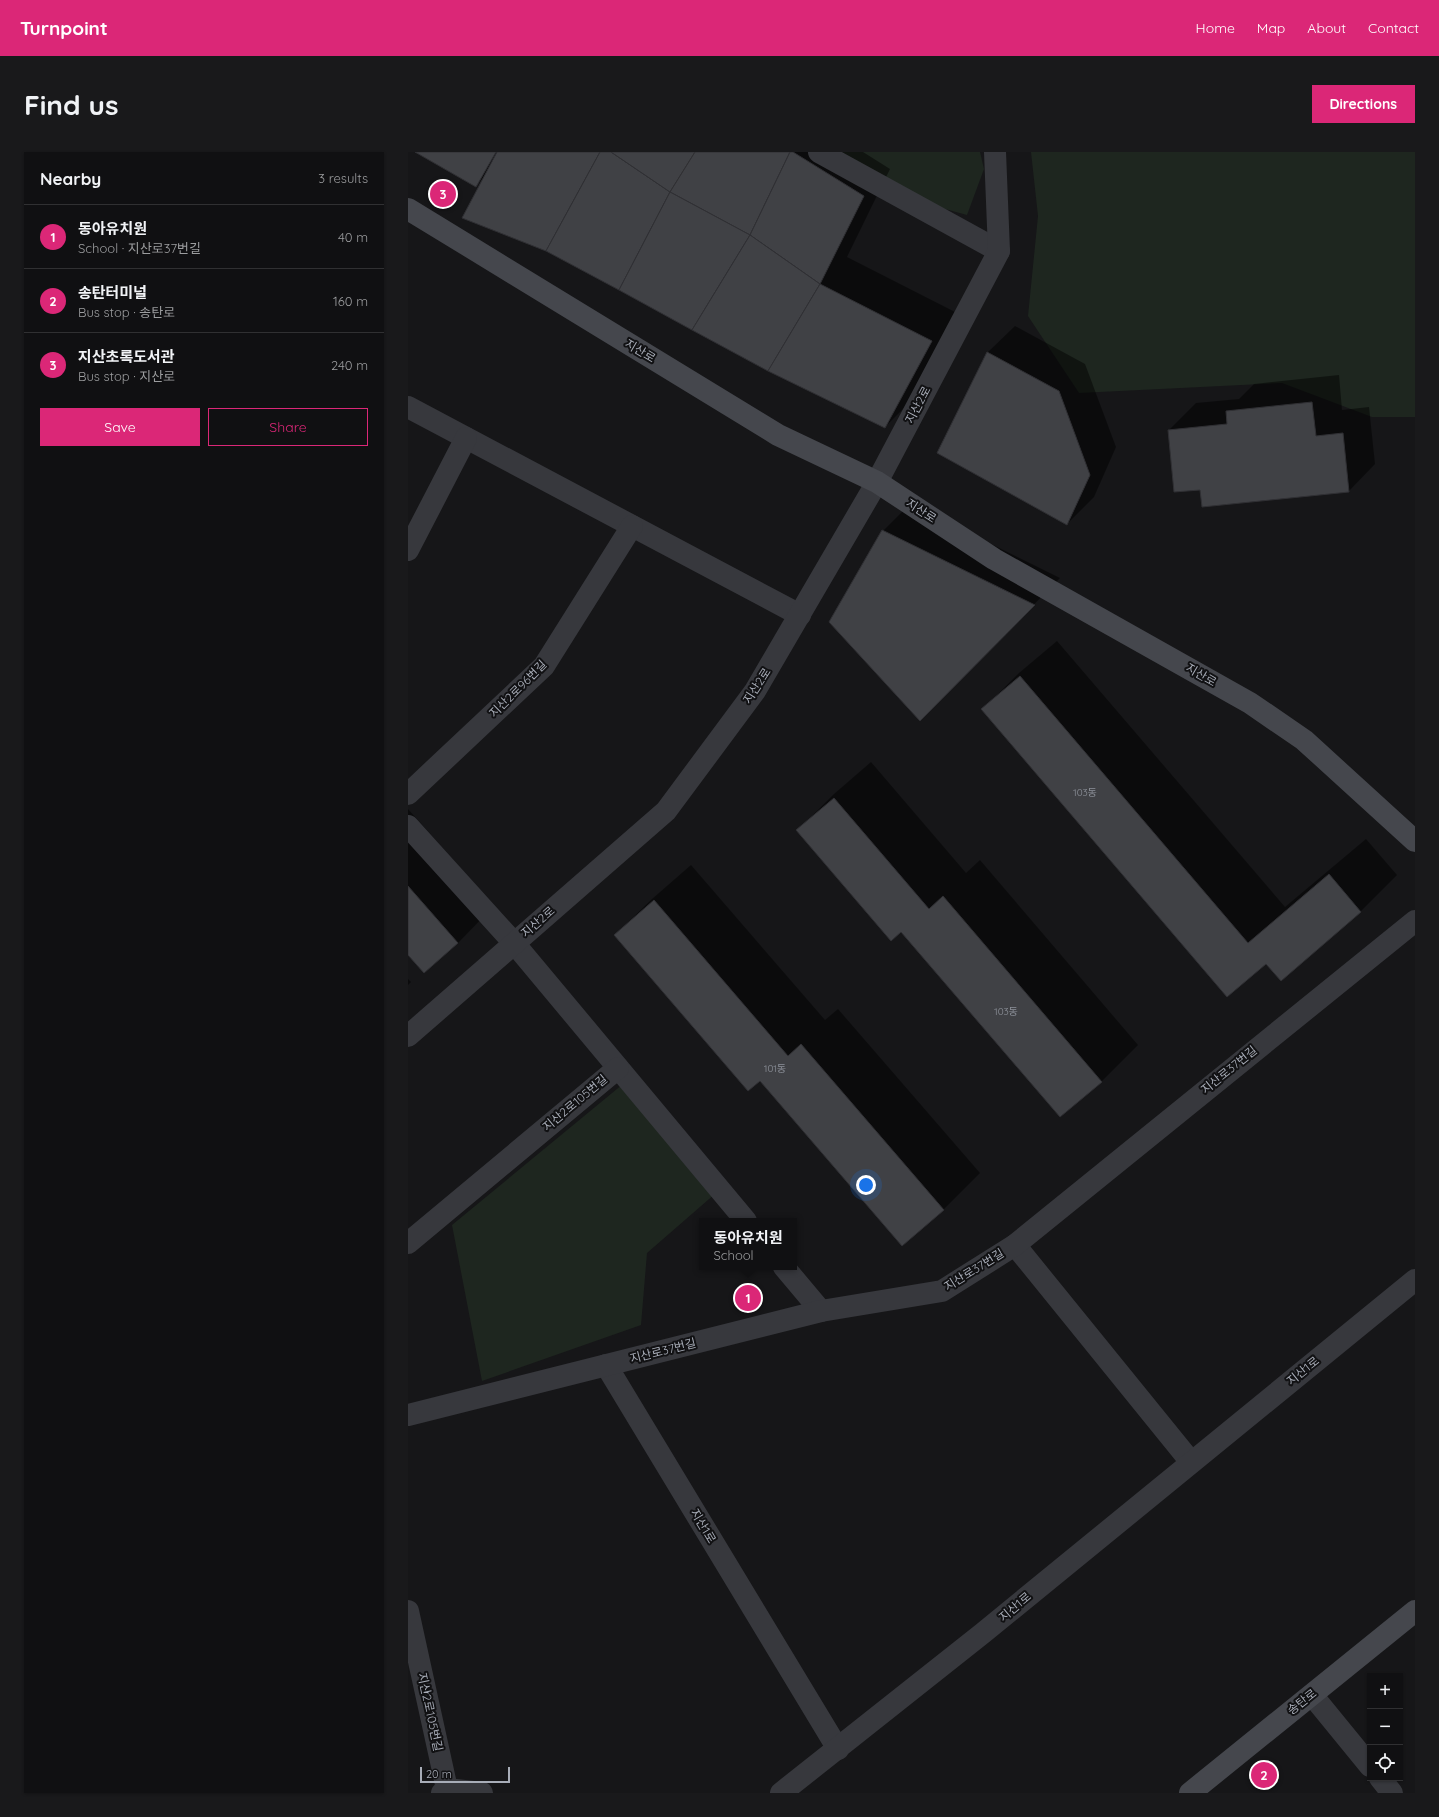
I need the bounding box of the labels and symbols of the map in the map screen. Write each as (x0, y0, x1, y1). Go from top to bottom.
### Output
pin: 3 (430, 179, 456, 209)
street label: 지산로 (622, 336, 658, 366)
street label: 지산2로 (902, 384, 934, 426)
street label: 지산로 (903, 495, 939, 526)
street label: 지산2로96번길 (486, 657, 549, 720)
street label: 지산로 (1183, 660, 1219, 689)
street label: 지산2로 (739, 665, 774, 706)
house number: 103동 (1073, 786, 1097, 799)
street label: 지산2로 (518, 903, 558, 940)
house number: 103동 (994, 1005, 1018, 1018)
street label: 지산로37번길 (1198, 1042, 1260, 1097)
house number: 101동 (764, 1062, 786, 1075)
street label: 지산2로105번길 (539, 1071, 610, 1134)
your location (856, 1175, 876, 1195)
street label: 지산로37번길 (941, 1245, 1006, 1294)
pin: 1 (735, 1283, 761, 1313)
street label: 지산로37번길 (628, 1335, 698, 1366)
street label: 지산1로 (1283, 1353, 1322, 1388)
street label: 지산1로 (687, 1506, 720, 1546)
street label: 지산1로 (995, 1589, 1034, 1624)
street label: 지산2로105번길 (415, 1671, 446, 1753)
street label: 송탄로 (1284, 1685, 1319, 1718)
pin: 2 (1251, 1760, 1277, 1790)
scale bar (420, 1765, 510, 1784)

